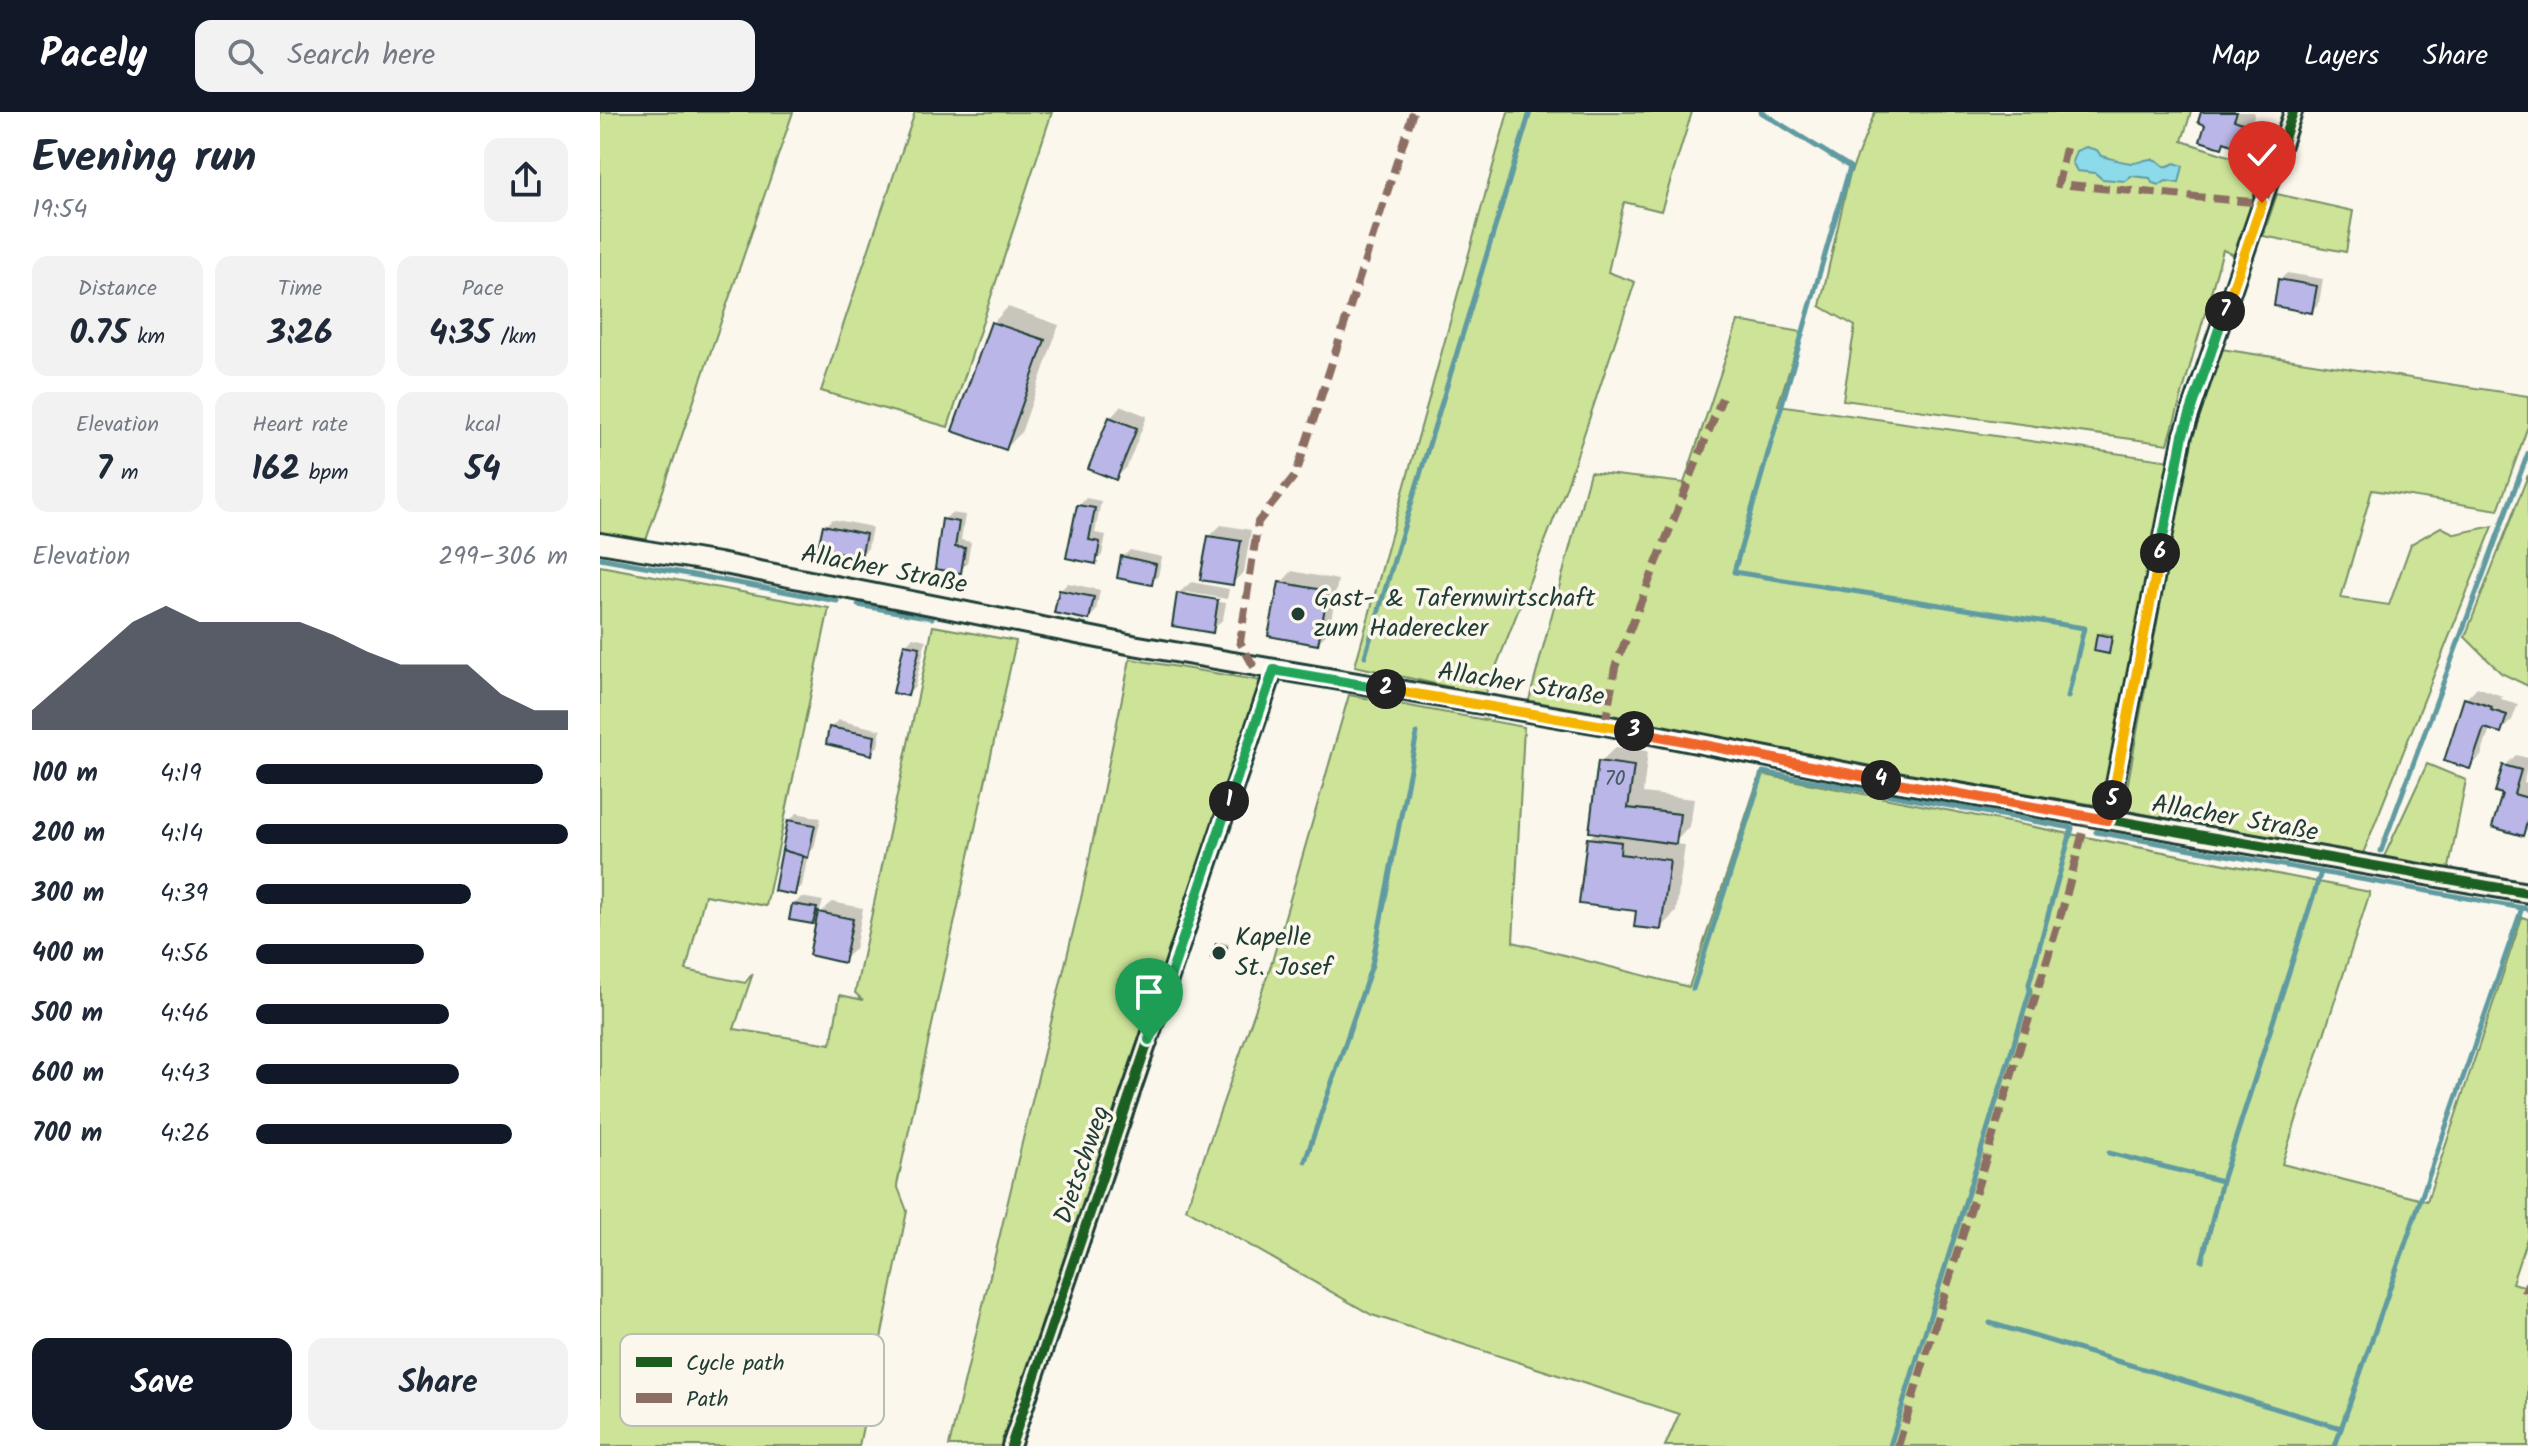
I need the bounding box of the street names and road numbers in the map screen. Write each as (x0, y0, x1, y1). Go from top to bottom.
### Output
street label: Allacher Straße (797, 533, 971, 607)
street label: Allacher Straße (1434, 651, 1608, 719)
street label: Allacher Straße (2148, 784, 2322, 854)
street label: Dietschweg (1043, 1100, 1123, 1230)

